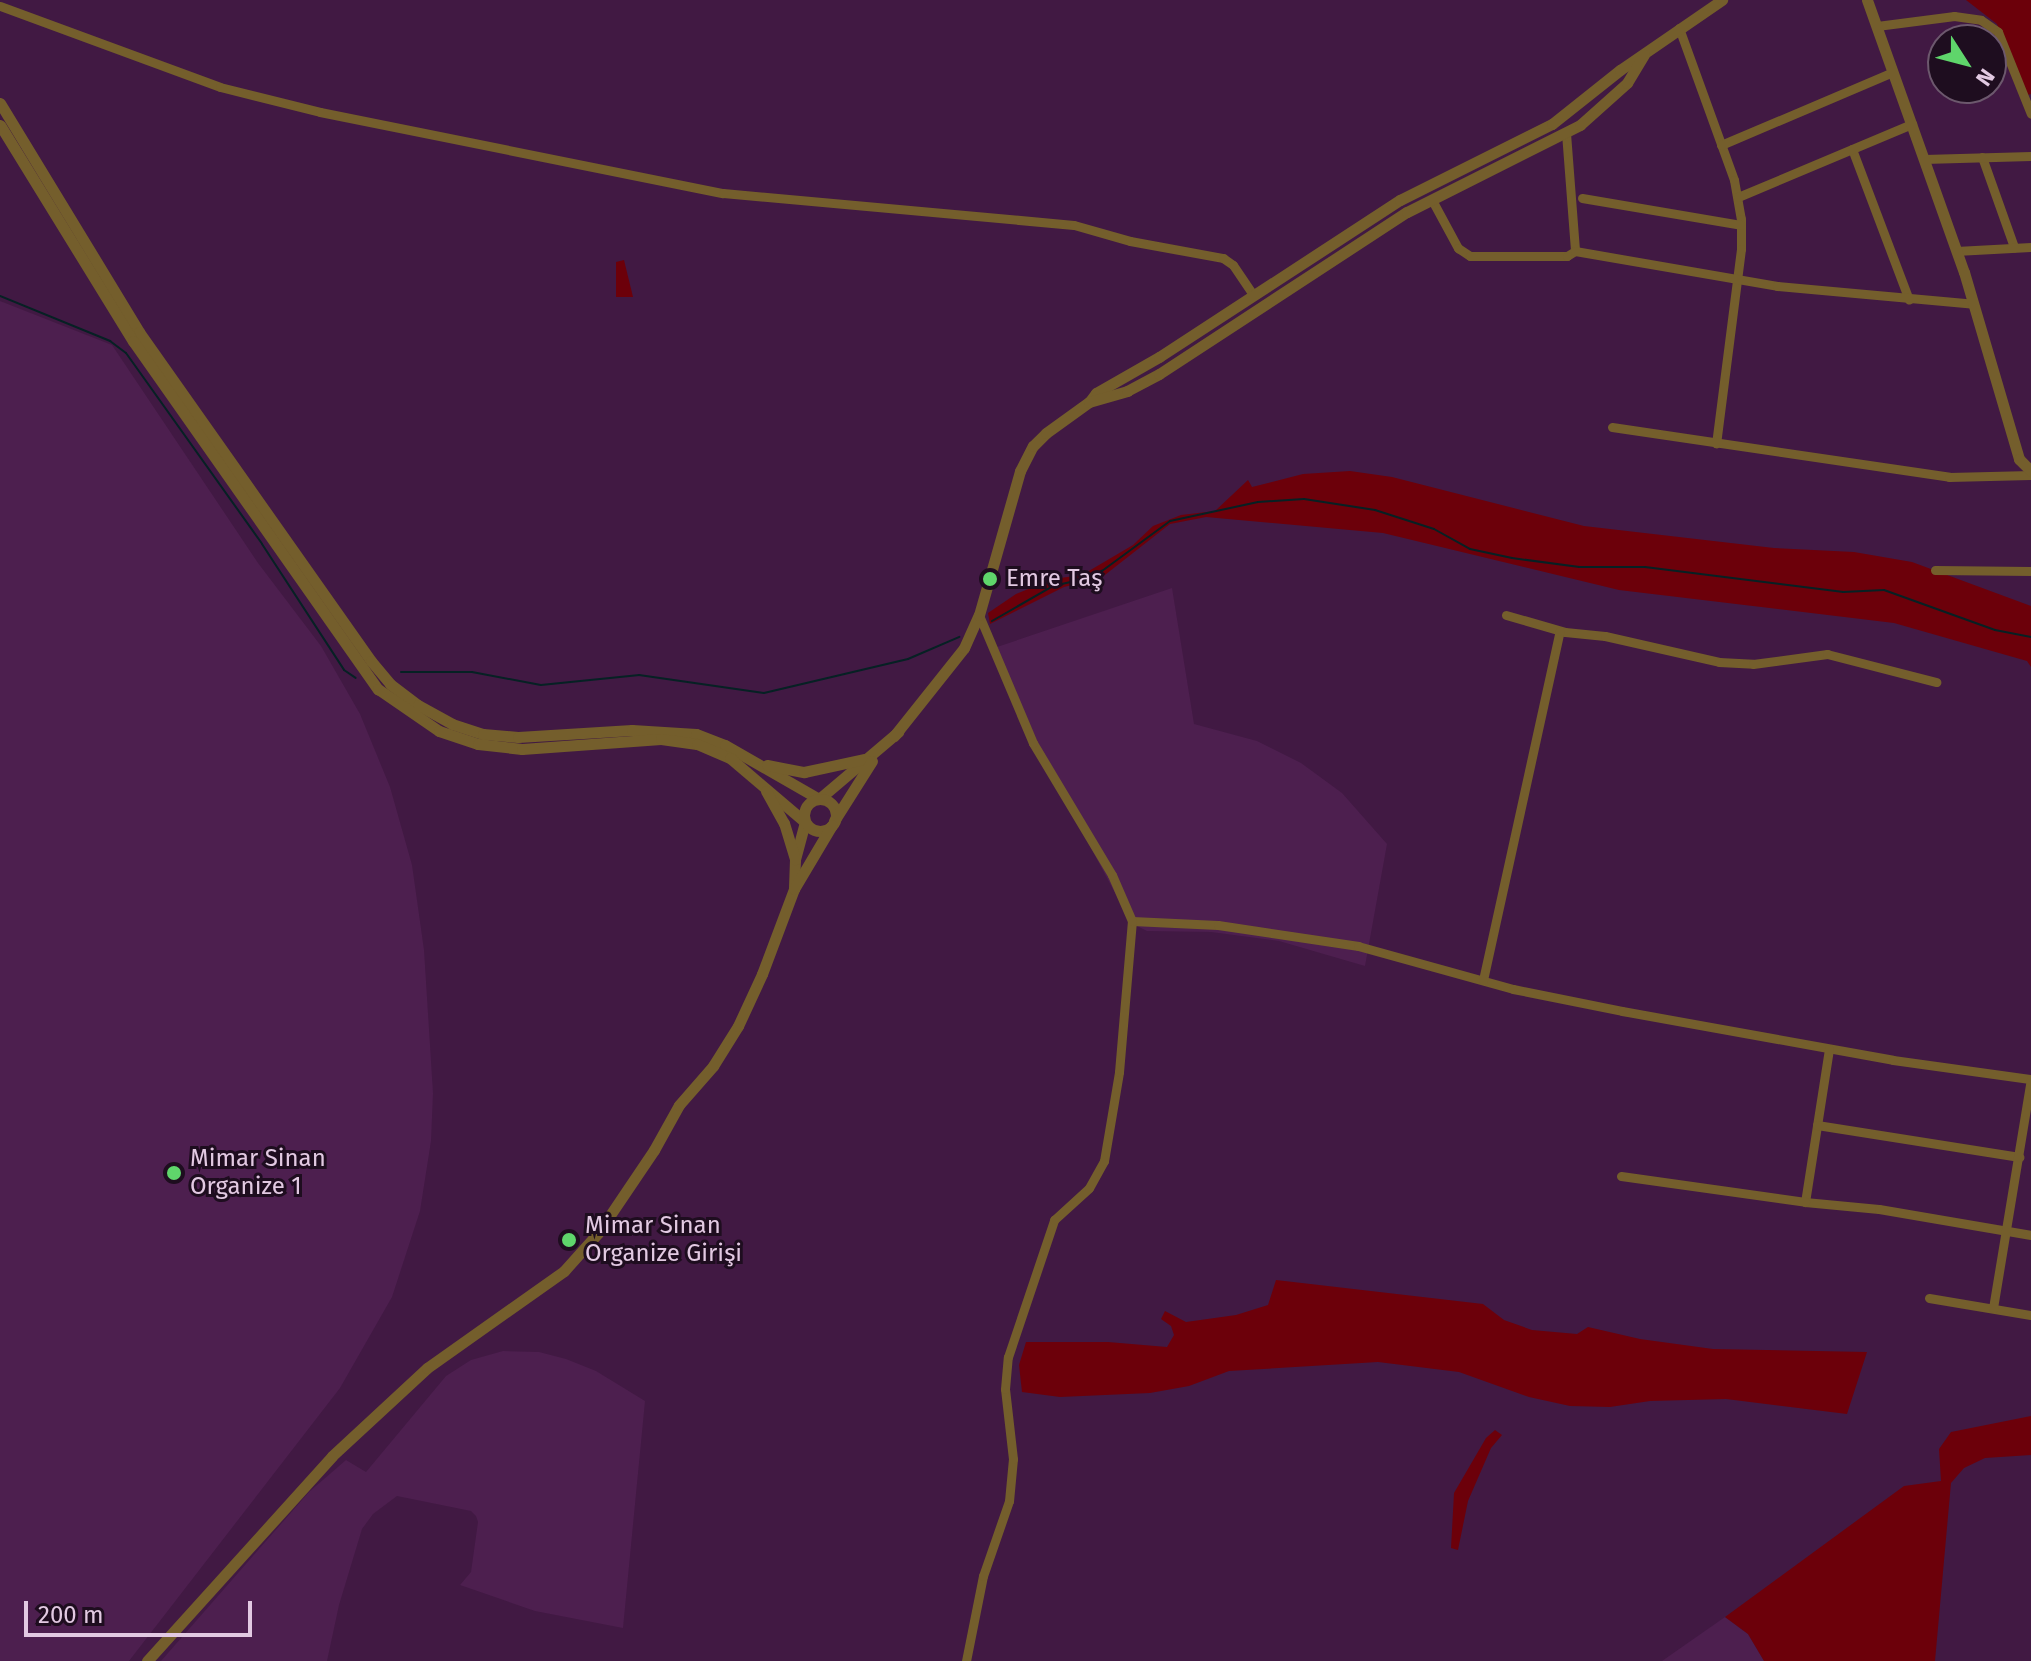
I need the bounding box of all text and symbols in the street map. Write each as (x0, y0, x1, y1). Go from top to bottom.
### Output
north arrow (1927, 24, 2007, 104)
text: N (1970, 63, 2000, 91)
place label: Emre Taş (1006, 565, 1102, 593)
marker: Emre Taş (981, 570, 999, 588)
place label: Mimar Sinan Organize 1 (190, 1145, 326, 1201)
marker: Mimar Sinan Organize 1 (165, 1164, 183, 1182)
place label: Mimar Sinan Organize Girişi (585, 1212, 742, 1268)
marker: Mimar Sinan Organize Girişi (560, 1231, 578, 1249)
scale bar (28, 1585, 256, 1635)
text: 200 m (38, 1601, 104, 1629)

